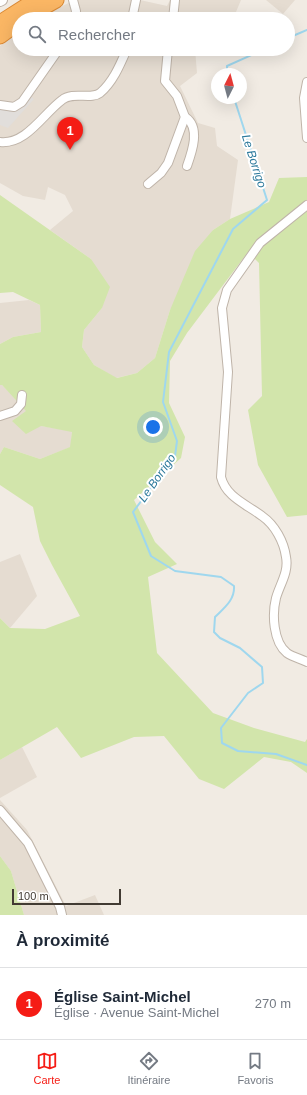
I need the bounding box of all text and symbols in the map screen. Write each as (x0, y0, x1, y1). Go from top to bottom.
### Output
search box (12, 12, 295, 56)
icon: search (26, 23, 48, 45)
text: Rechercher (58, 26, 136, 43)
north arrow (211, 68, 247, 104)
pin: 1 (57, 117, 83, 150)
water label: Le Borrigo (239, 133, 269, 190)
your location (143, 417, 163, 437)
water label: Le Borrigo (135, 451, 179, 505)
scale bar (12, 887, 121, 906)
text: 100 m (18, 890, 49, 902)
text: À proximité (16, 931, 110, 950)
text: Église Saint-Michel (54, 988, 191, 1005)
text: 1 (25, 996, 33, 1011)
text: 270 m (255, 996, 291, 1011)
text: Église · Avenue Saint-Michel (54, 1005, 219, 1020)
tab: Carte (34, 1050, 60, 1086)
tab: Itinéraire (128, 1050, 170, 1086)
tab: Favoris (237, 1050, 273, 1086)

